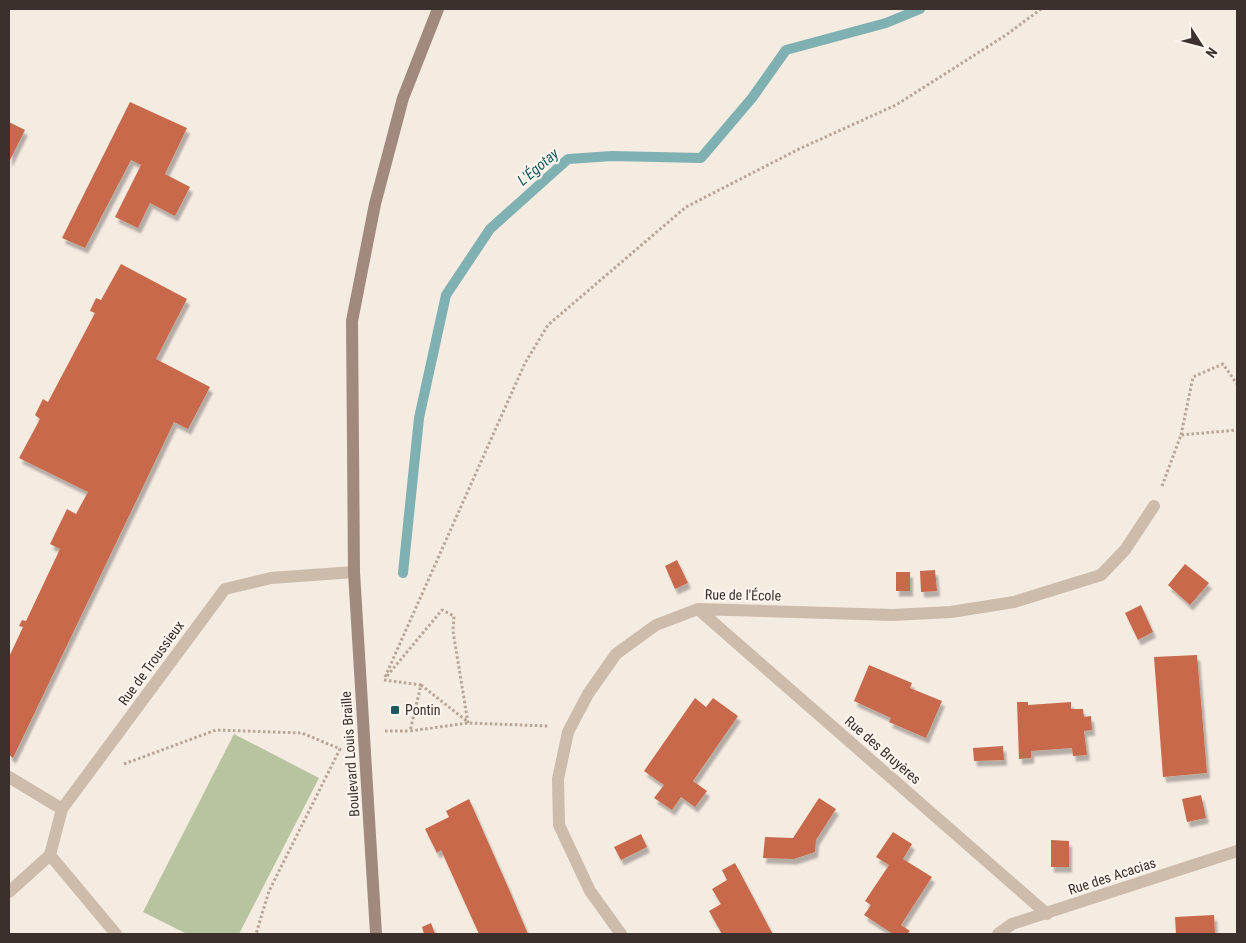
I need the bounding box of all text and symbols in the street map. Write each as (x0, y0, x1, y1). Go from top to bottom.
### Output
north arrow (1176, 20, 1226, 70)
text: N (1203, 44, 1221, 61)
water label: L'Égotay (514, 144, 563, 189)
street label: Rue de l'École (705, 585, 782, 604)
street label: Rue de Troussieux (115, 618, 187, 708)
street label: Boulevard Louis Braille (338, 690, 362, 817)
place label: Pontin (405, 702, 441, 718)
marker: Pontin (389, 704, 401, 716)
street label: Rue des Bruyères (842, 713, 924, 787)
street label: Rue des Acacias (1066, 854, 1158, 898)

